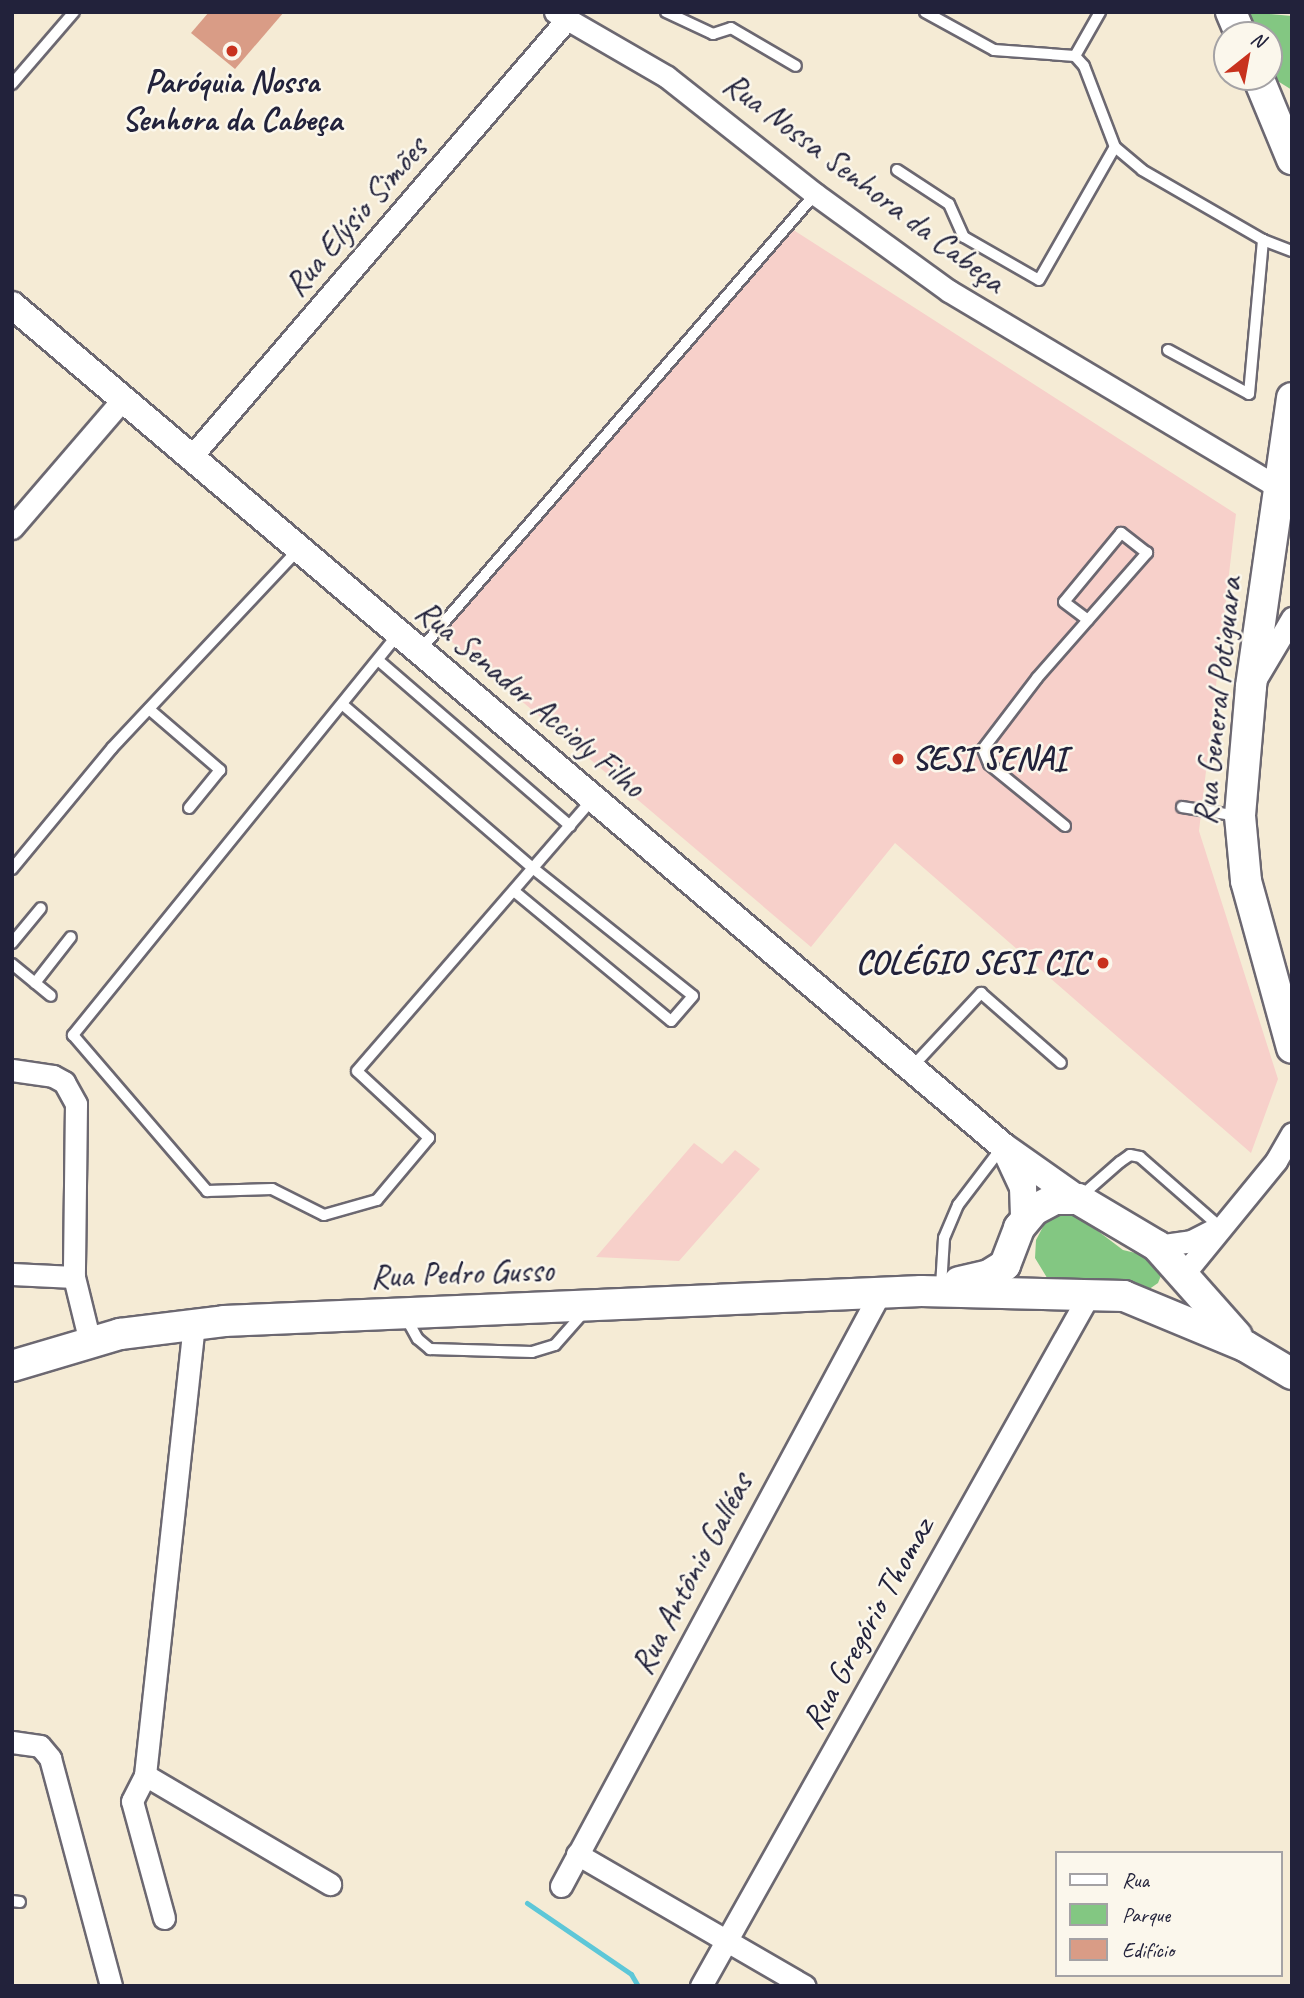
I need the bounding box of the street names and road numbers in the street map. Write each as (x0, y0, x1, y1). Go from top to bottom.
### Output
street label: Rua Nossa Senhora da Cabeça (715, 64, 1013, 302)
street label: Rua Elýsio Simões (277, 130, 435, 304)
street label: Rua General Potiguara (1185, 576, 1251, 826)
street label: Rua Senador Accioly Filho (408, 592, 652, 806)
street label: Rua Pedro Gusso (370, 1251, 554, 1297)
street label: Rua Antônio Galléas (622, 1466, 762, 1682)
street label: Rua Gregório Thomaz (793, 1511, 943, 1737)

